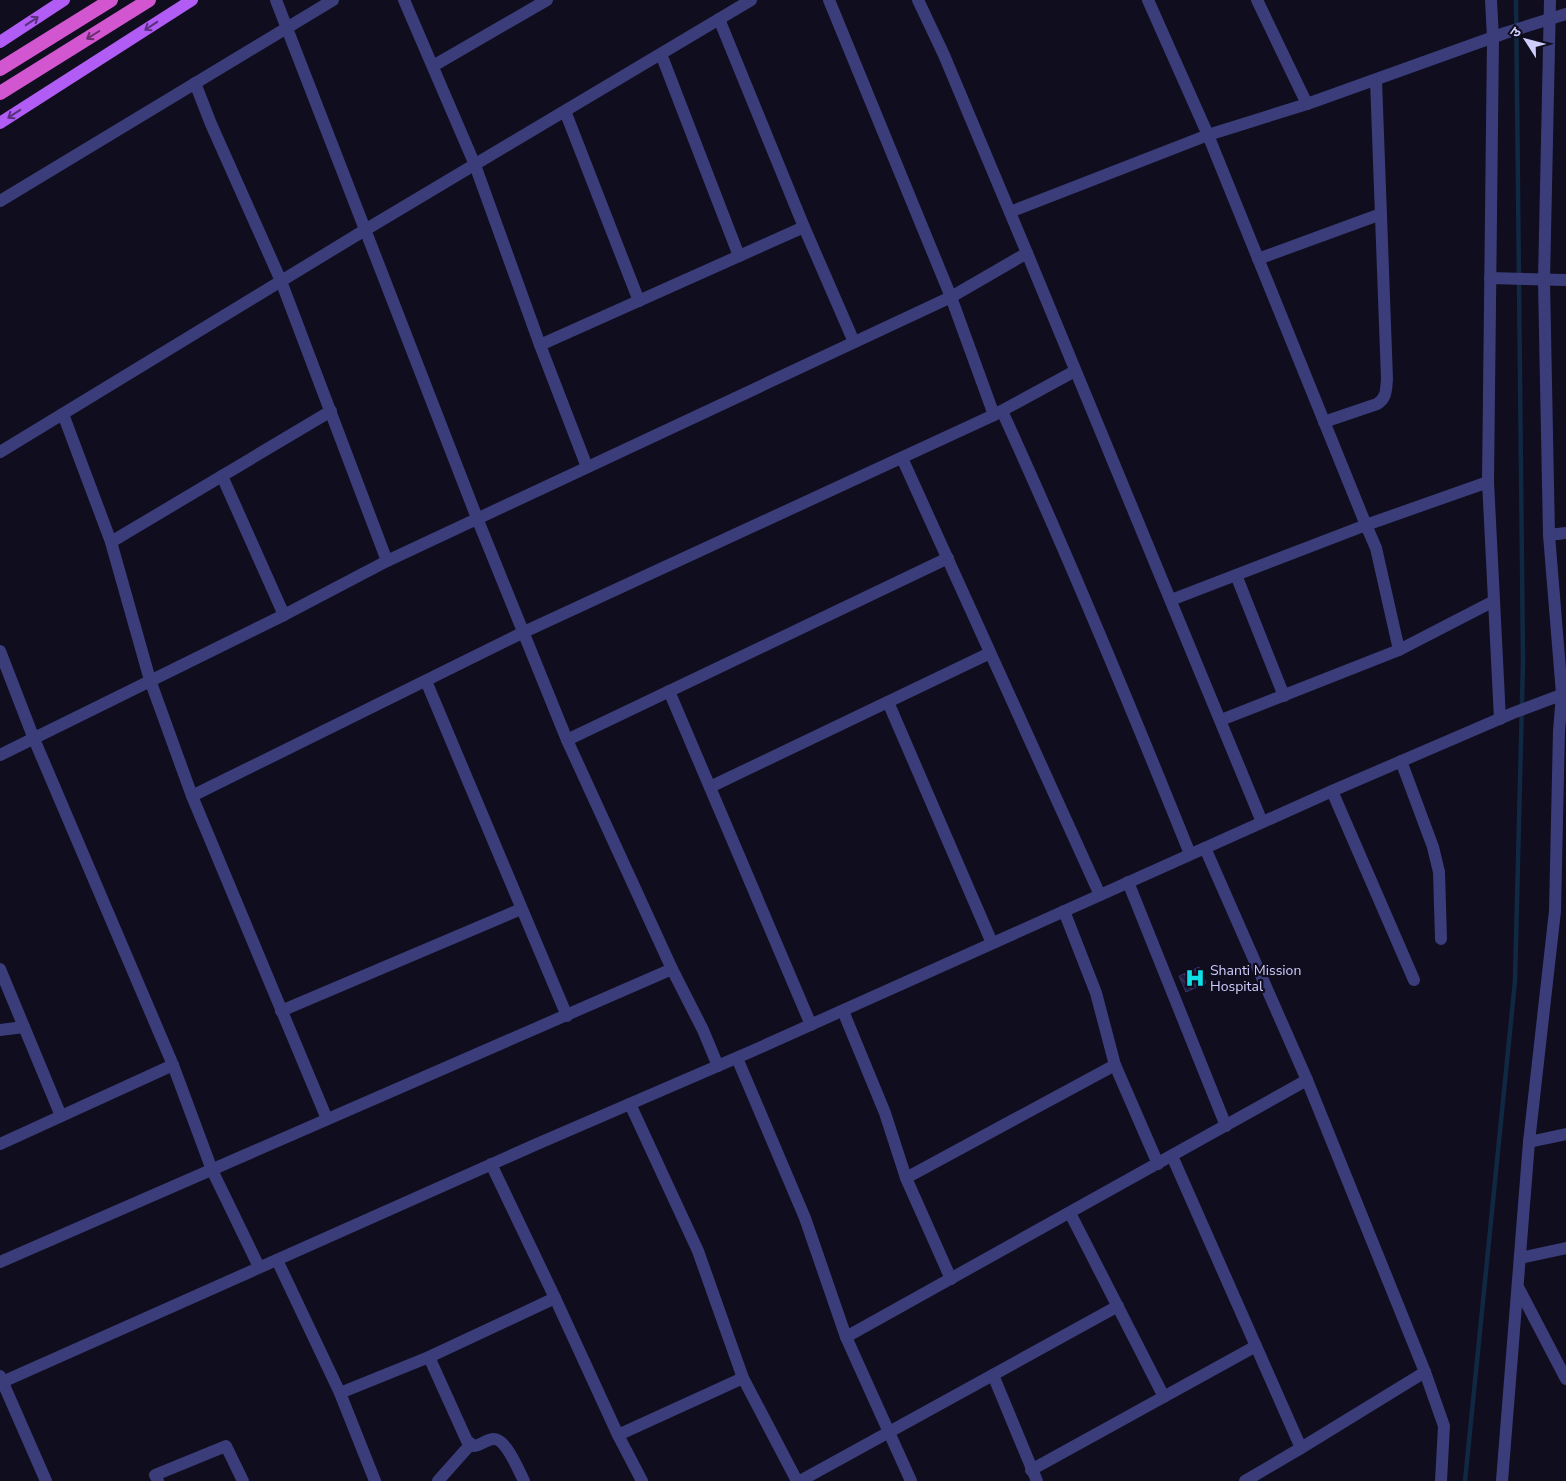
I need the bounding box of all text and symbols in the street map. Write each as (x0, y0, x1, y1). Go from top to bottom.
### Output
north arrow (1501, 15, 1551, 65)
one-way arrow (25, 16, 39, 26)
one-way arrow (144, 21, 158, 32)
text: उ (1506, 23, 1526, 42)
one-way arrow (87, 31, 101, 41)
one-way arrow (8, 109, 22, 119)
place label: Shanti Mission Hospital (1210, 961, 1301, 996)
hospital icon: Shanti Mission Hospital (1184, 967, 1206, 989)

